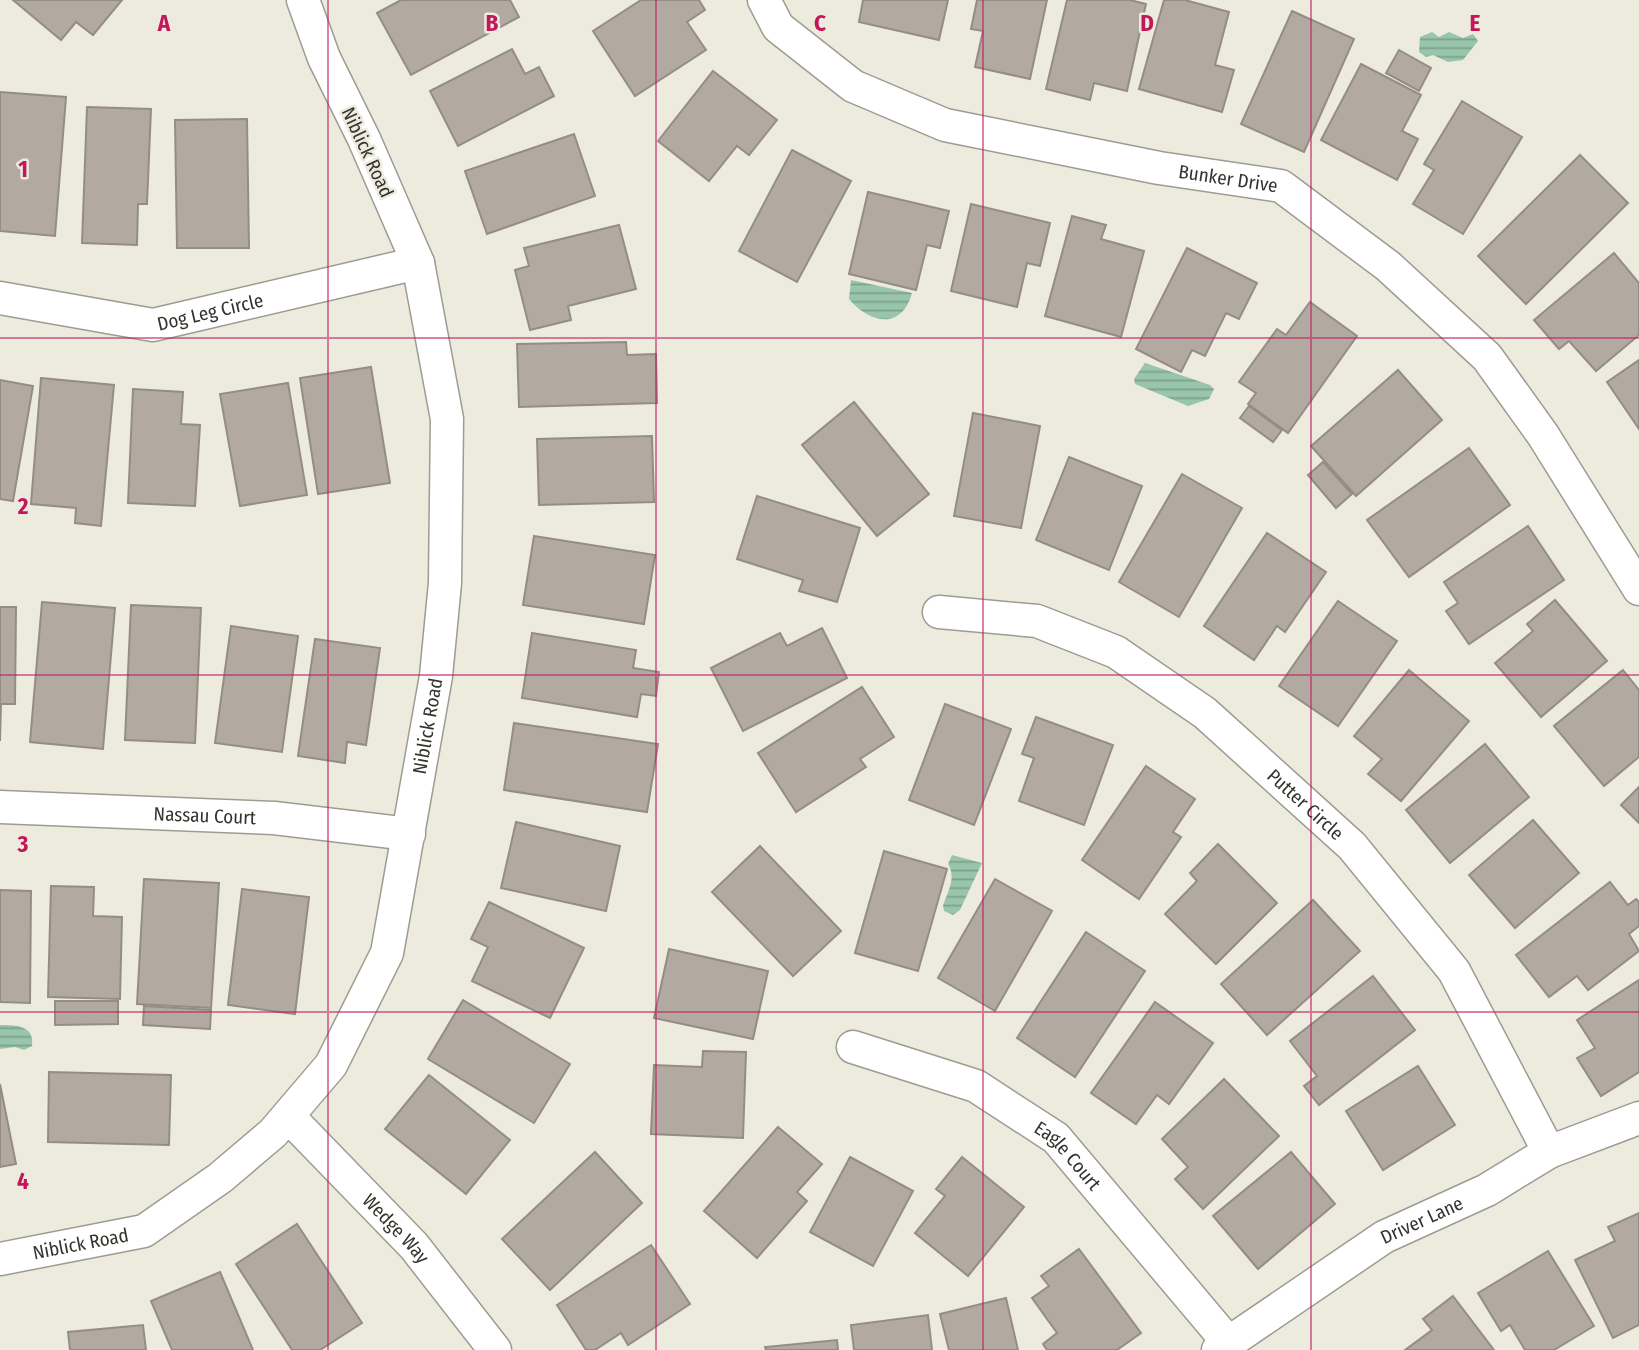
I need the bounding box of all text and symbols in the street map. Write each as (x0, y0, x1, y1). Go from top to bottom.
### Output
text: A (157, 9, 171, 37)
text: B (486, 9, 499, 37)
text: C (814, 9, 826, 37)
text: D (1140, 9, 1154, 37)
text: E (1470, 9, 1481, 37)
street label: Niblick Road (337, 103, 398, 201)
text: 1 (18, 155, 28, 183)
street label: Bunker Drive (1177, 160, 1279, 197)
street label: Dog Leg Circle (155, 289, 266, 336)
text: 2 (17, 492, 29, 520)
street label: Niblick Road (408, 676, 447, 776)
street label: Putter Circle (1262, 764, 1348, 845)
street label: Nassau Court (153, 802, 257, 829)
text: 3 (17, 830, 29, 858)
street label: Eagle Court (1030, 1116, 1106, 1196)
text: 4 (17, 1167, 29, 1195)
street label: Wedge Way (358, 1189, 434, 1268)
street label: Driver Lane (1377, 1192, 1467, 1249)
street label: Niblick Road (31, 1223, 130, 1264)

